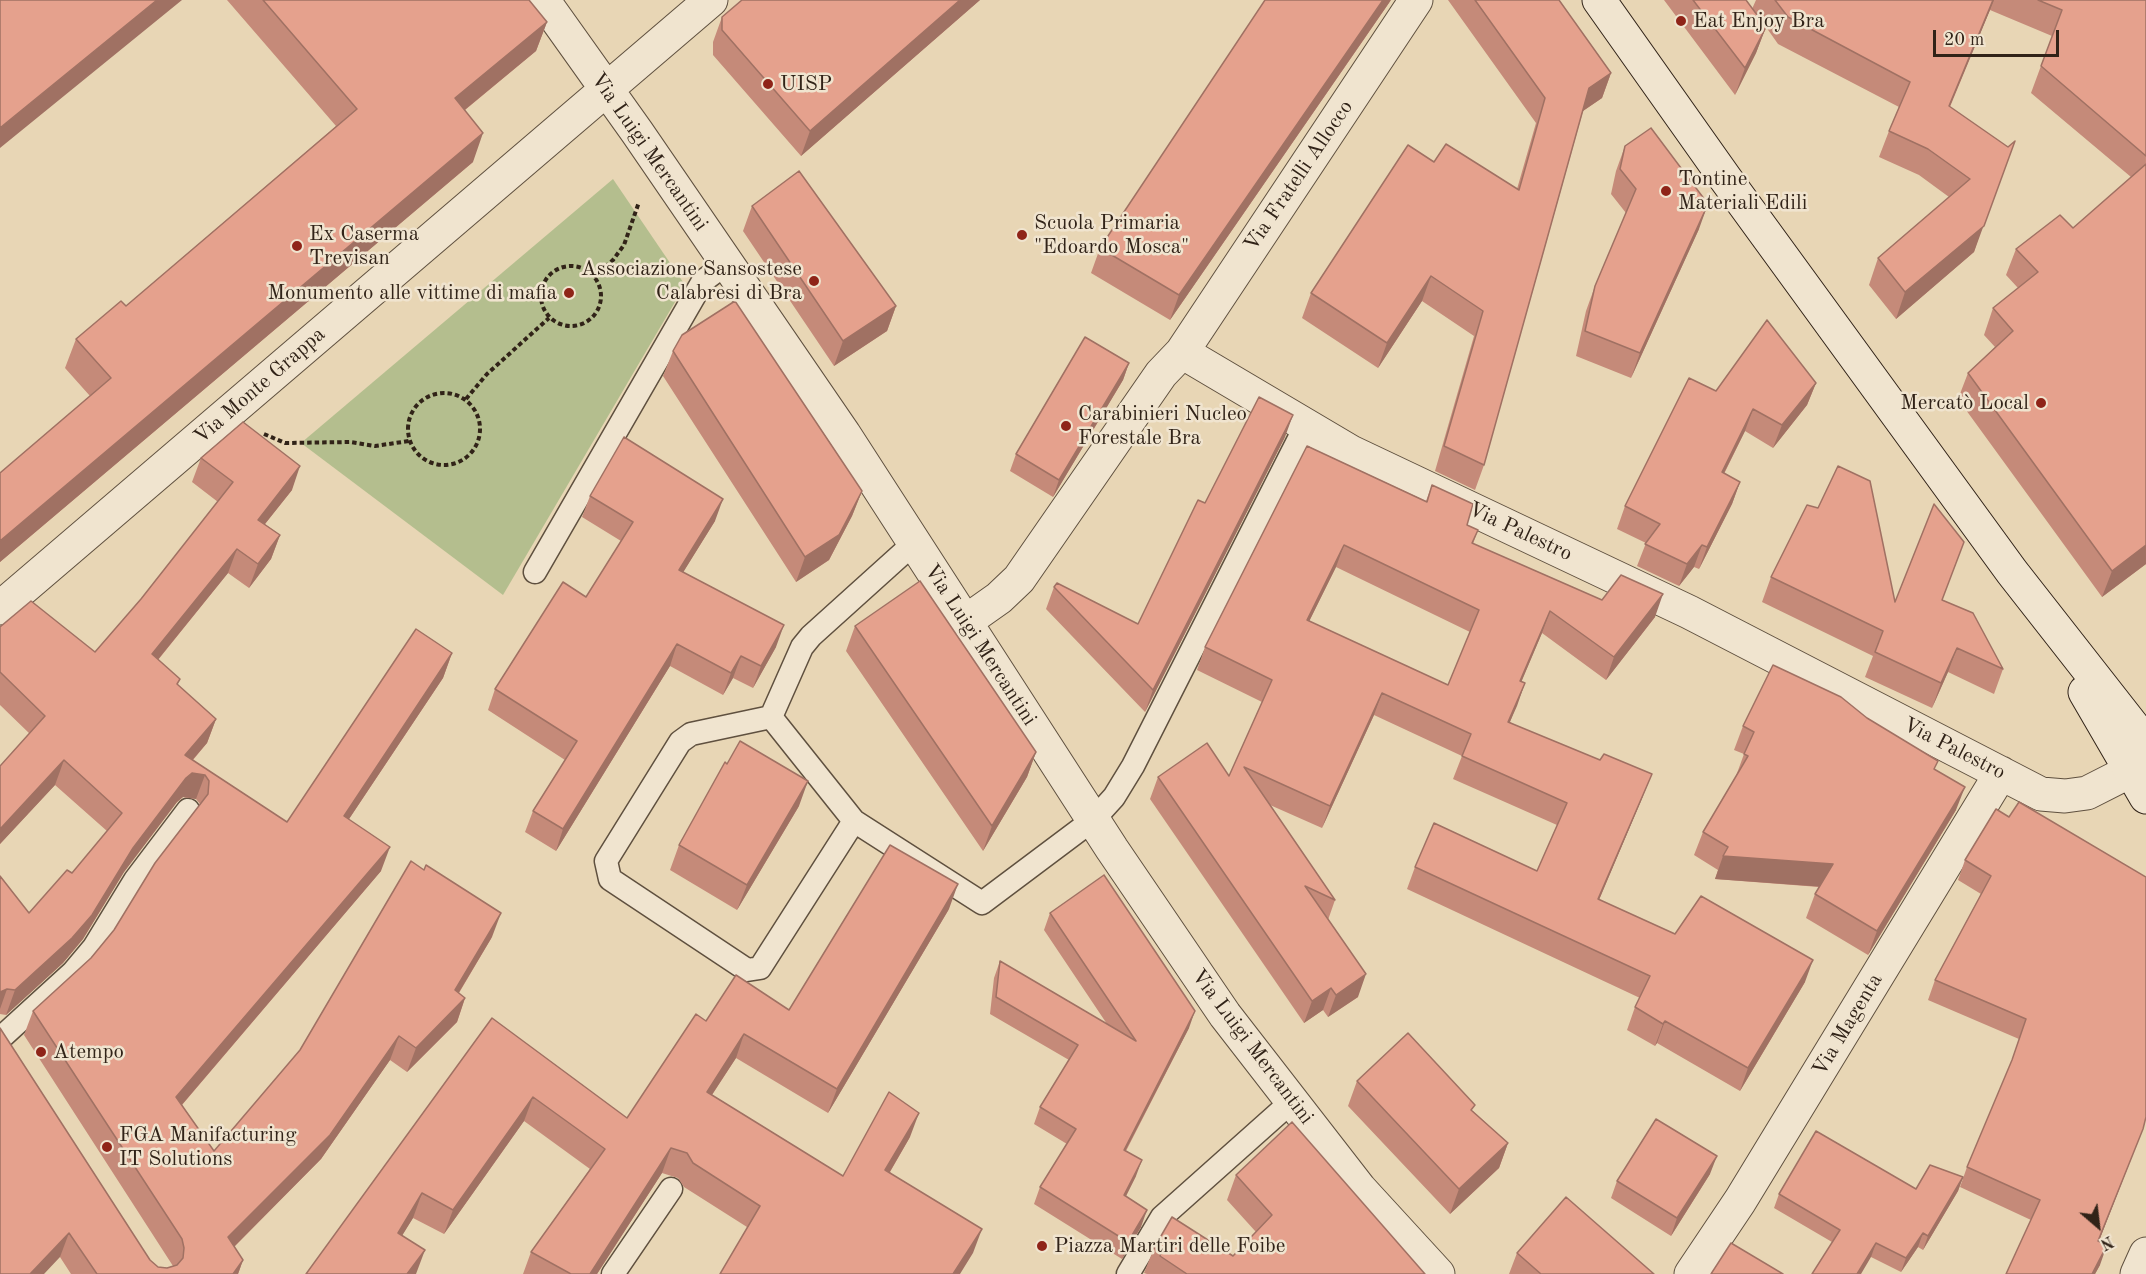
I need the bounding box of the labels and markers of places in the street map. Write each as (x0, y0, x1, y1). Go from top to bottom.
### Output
place label: Eat Enjoy Bra (1693, 8, 1825, 34)
marker: Eat Enjoy Bra (1674, 14, 1688, 28)
place label: UISP (780, 71, 832, 97)
marker: UISP (761, 77, 775, 91)
place label: Tontine Materiali Edili (1678, 166, 1807, 216)
marker: Tontine Materiali Edili (1659, 184, 1673, 198)
place label: Scuola Primaria "Edoardo Mosca" (1034, 210, 1189, 260)
place label: Ex Caserma Trevisan (309, 221, 419, 271)
marker: Scuola Primaria "Edoardo Mosca" (1015, 228, 1029, 242)
marker: Ex Caserma Trevisan (290, 239, 304, 253)
place label: Associazione Sansostese Calabresi di Bra (581, 256, 802, 306)
marker: Associazione Sansostese Calabresi di Bra (807, 274, 821, 288)
place label: Monumento alle vittime di mafia (267, 280, 557, 306)
marker: Monumento alle vittime di mafia (562, 286, 576, 300)
place label: Mercatò Local (1900, 390, 2029, 416)
marker: Mercatò Local (2034, 396, 2048, 410)
place label: Carabinieri Nucleo Forestale Bra (1078, 401, 1247, 451)
marker: Carabinieri Nucleo Forestale Bra (1059, 419, 1073, 433)
place label: Atempo (53, 1039, 124, 1065)
marker: Atempo (34, 1045, 48, 1059)
place label: FGA Manifacturing IT Solutions (119, 1122, 297, 1172)
marker: FGA Manifacturing IT Solutions (100, 1140, 114, 1154)
place label: Piazza Martiri delle Foibe (1054, 1233, 1286, 1259)
marker: Piazza Martiri delle Foibe (1035, 1239, 1049, 1253)

